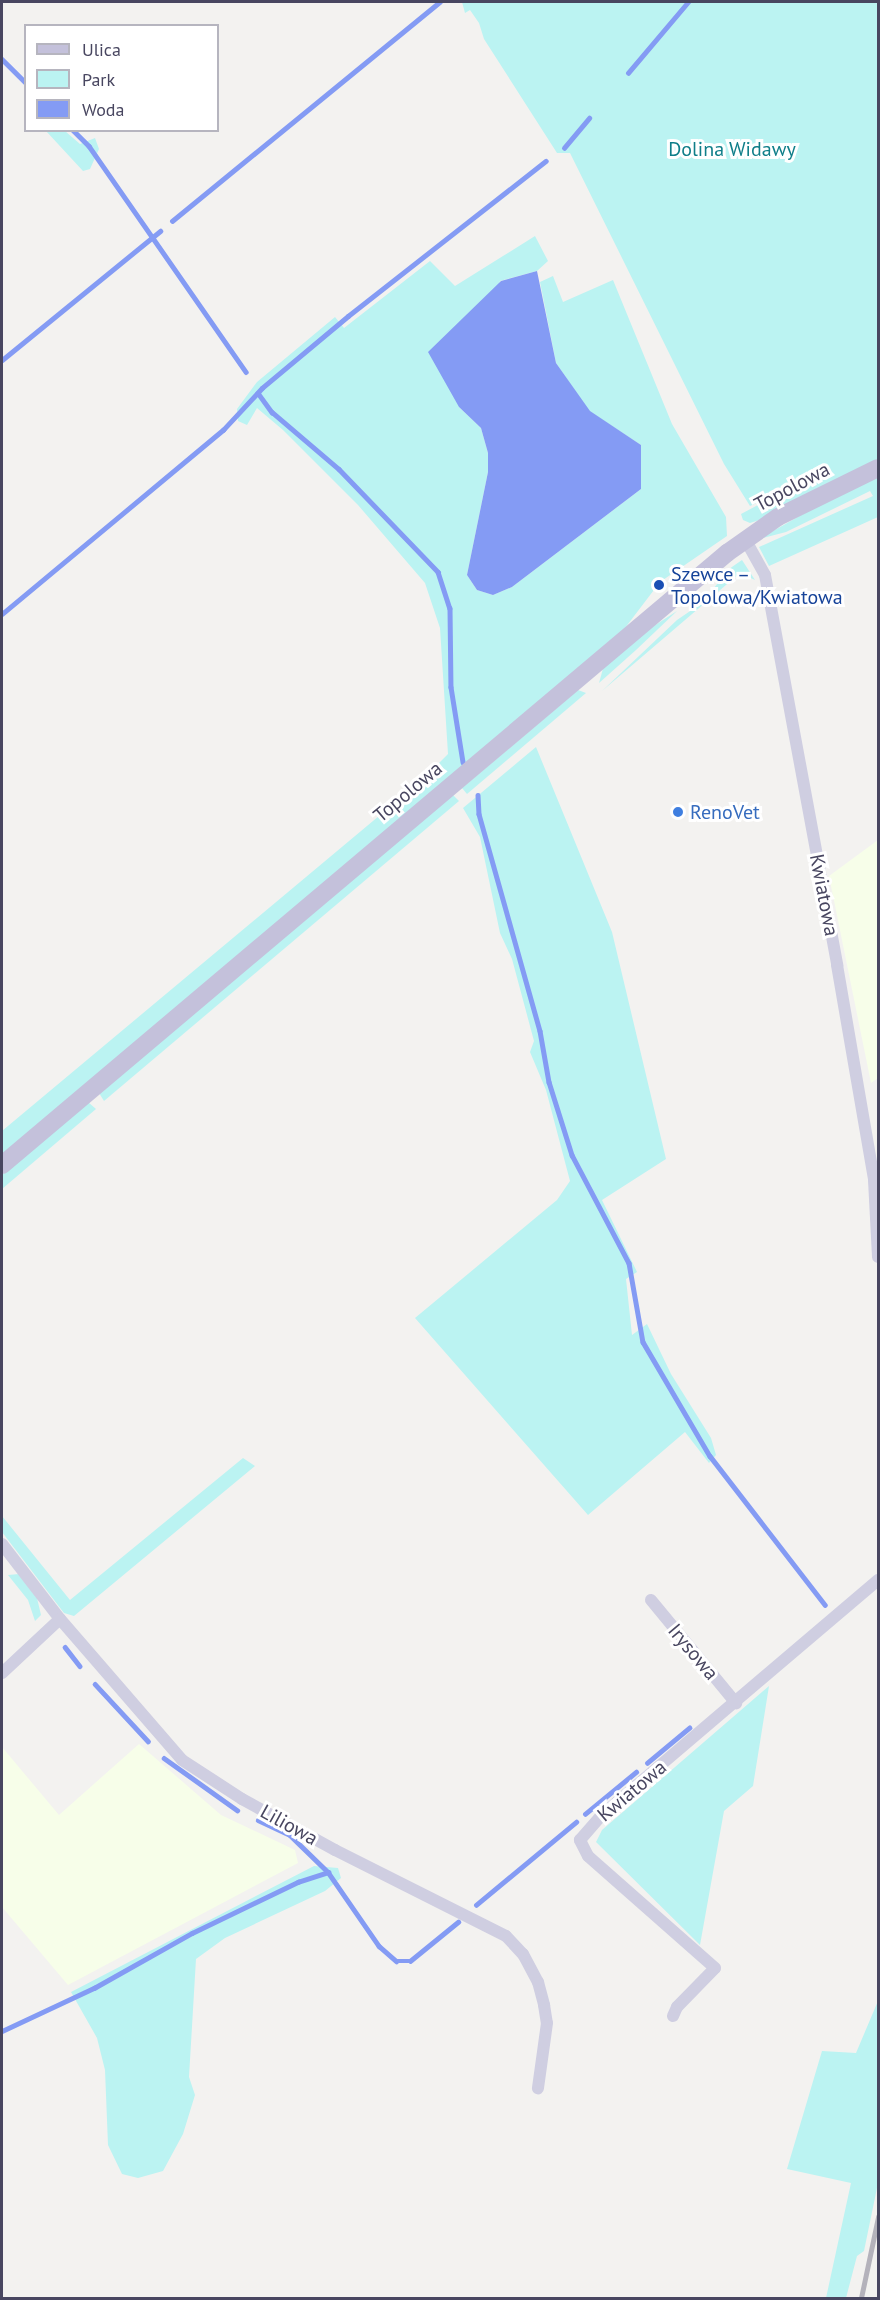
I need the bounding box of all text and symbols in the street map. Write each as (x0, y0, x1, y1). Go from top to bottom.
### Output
legend (24, 24, 219, 132)
text: Ulica (82, 38, 121, 61)
text: Park (82, 68, 115, 91)
text: Woda (82, 98, 124, 121)
park label: Dolina Widawy (668, 137, 796, 161)
street label: Topolowa (750, 457, 834, 517)
place label: Szewce – Topolowa/Kwiatowa (671, 562, 843, 609)
marker: Szewce – Topolowa/Kwiatowa (652, 578, 666, 592)
street label: Topolowa (369, 757, 447, 827)
place label: RenoVet (690, 800, 760, 824)
marker: RenoVet (671, 805, 685, 819)
street label: Kwiatowa (804, 852, 844, 938)
street label: Irysowa (663, 1619, 723, 1685)
street label: Kwiatowa (593, 1755, 671, 1827)
street label: Liliowa (256, 1799, 322, 1851)

